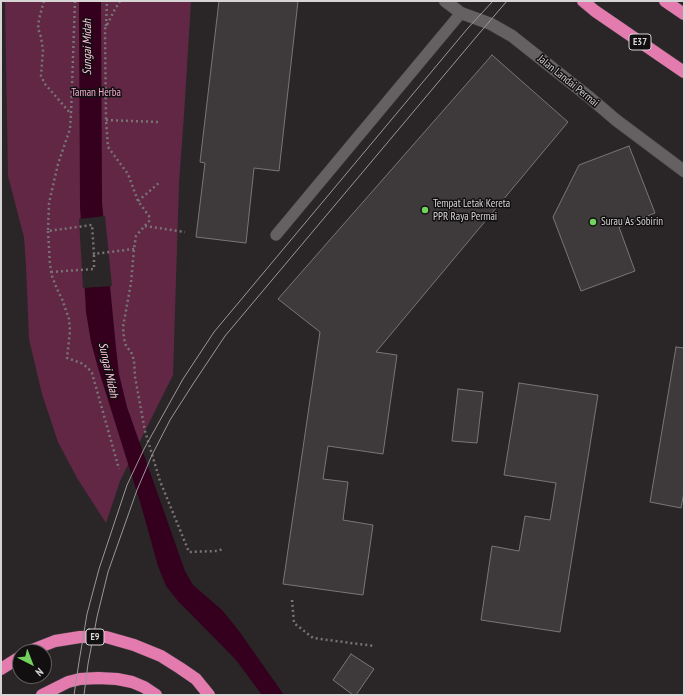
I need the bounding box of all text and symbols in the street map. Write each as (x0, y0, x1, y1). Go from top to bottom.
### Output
water label: Sungai Midah (81, 19, 95, 75)
road number: E37 (629, 34, 651, 50)
street label: Jalan Landai Permai (535, 52, 601, 110)
park label: Taman Herba (71, 86, 121, 100)
place label: Tempat Letak Kereta PPR Raya Permai (433, 197, 510, 223)
marker: Tempat Letak Kereta PPR Raya Permai (420, 205, 430, 215)
place label: Surau As Sobirin (601, 215, 663, 229)
marker: Surau As Sobirin (588, 217, 598, 227)
water label: Sungai Midah (95, 341, 121, 399)
road number: E9 (86, 629, 104, 645)
north arrow (12, 644, 52, 684)
text: N (32, 665, 46, 679)

